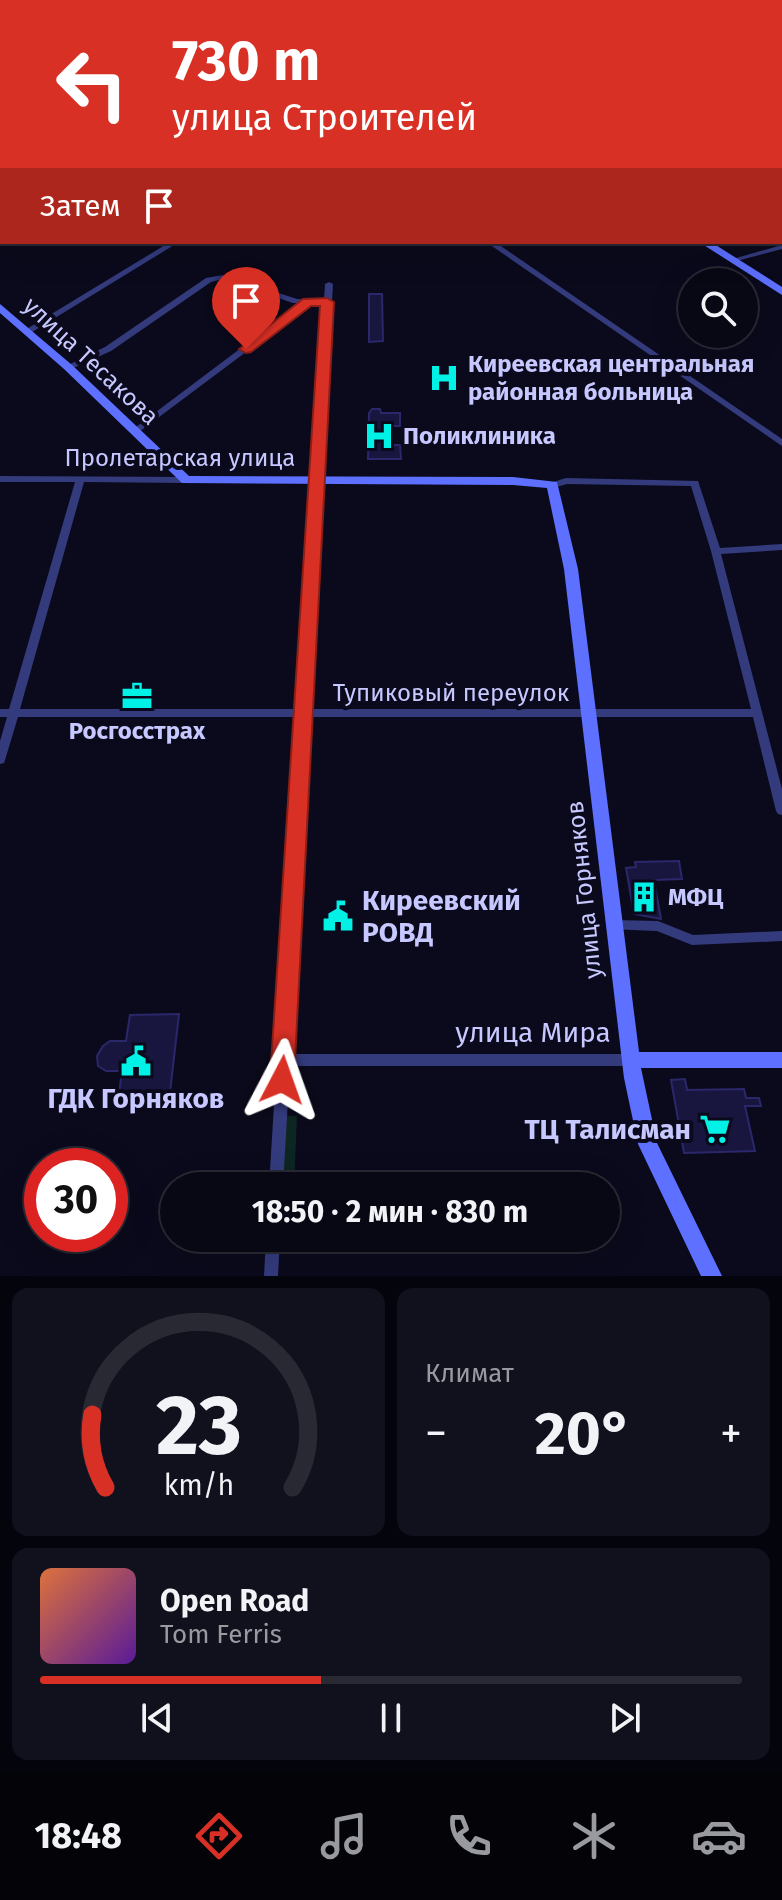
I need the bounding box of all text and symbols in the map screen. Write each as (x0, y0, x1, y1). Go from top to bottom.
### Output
text: 730 m (172, 28, 320, 95)
icon: left (40, 32, 144, 136)
text: улица Строителей (172, 96, 477, 140)
icon: arrive (137, 184, 181, 228)
text: Затем (40, 188, 121, 224)
pin (212, 267, 280, 349)
map controls (678, 268, 758, 348)
button: search (678, 268, 758, 348)
icon: arrive (224, 279, 268, 323)
street label: улица Тесакова (18, 291, 164, 431)
place label: Киреевская центральная районная больница (468, 350, 754, 406)
hospital icon: Киреевская центральная районная больница (427, 361, 461, 395)
hospital icon: Поликлиника (362, 419, 396, 453)
place label: Поликлиника (403, 422, 556, 450)
street label: Пролетарская улица (65, 444, 295, 472)
office icon: Росгосстрах (120, 679, 154, 713)
street label: Тупиковый переулок (333, 679, 570, 707)
place label: Росгосстрах (69, 717, 206, 745)
street label: улица Горняков (561, 800, 607, 980)
building icon: МФЦ (627, 880, 661, 914)
place label: МФЦ (668, 883, 724, 911)
place label: Киреевский РОВД (362, 884, 521, 949)
public building icon: Киреевский РОВД (321, 899, 355, 933)
street label: улица Мира (455, 1016, 611, 1049)
position arrow (240, 1038, 324, 1122)
public building icon: ГДК Горняков (119, 1044, 153, 1078)
place label: ГДК Горняков (48, 1082, 224, 1115)
supermarket icon: ТЦ Талисман (698, 1112, 732, 1146)
place label: ТЦ Талисман (524, 1113, 691, 1146)
speed limit sign: 30 (24, 1148, 128, 1252)
text: 18:50 · 2 мин · 830 m (252, 1194, 528, 1230)
text: Климат (425, 1358, 514, 1389)
text: 23 (156, 1376, 241, 1476)
text: 20° (535, 1398, 632, 1470)
text: − (425, 1407, 447, 1460)
text: + (720, 1407, 742, 1460)
text: km/h (163, 1468, 234, 1503)
text: Open Road (160, 1583, 309, 1619)
text: Tom Ferris (160, 1619, 282, 1650)
icon: previous (135, 1696, 179, 1740)
icon: pause (369, 1696, 413, 1740)
icon: next (603, 1696, 647, 1740)
icon: directions (191, 1808, 247, 1864)
icon: music (316, 1808, 372, 1864)
icon: phone (441, 1808, 497, 1864)
icon: climate (566, 1808, 622, 1864)
icon: car (691, 1808, 747, 1864)
text: 18:48 (35, 1814, 122, 1858)

